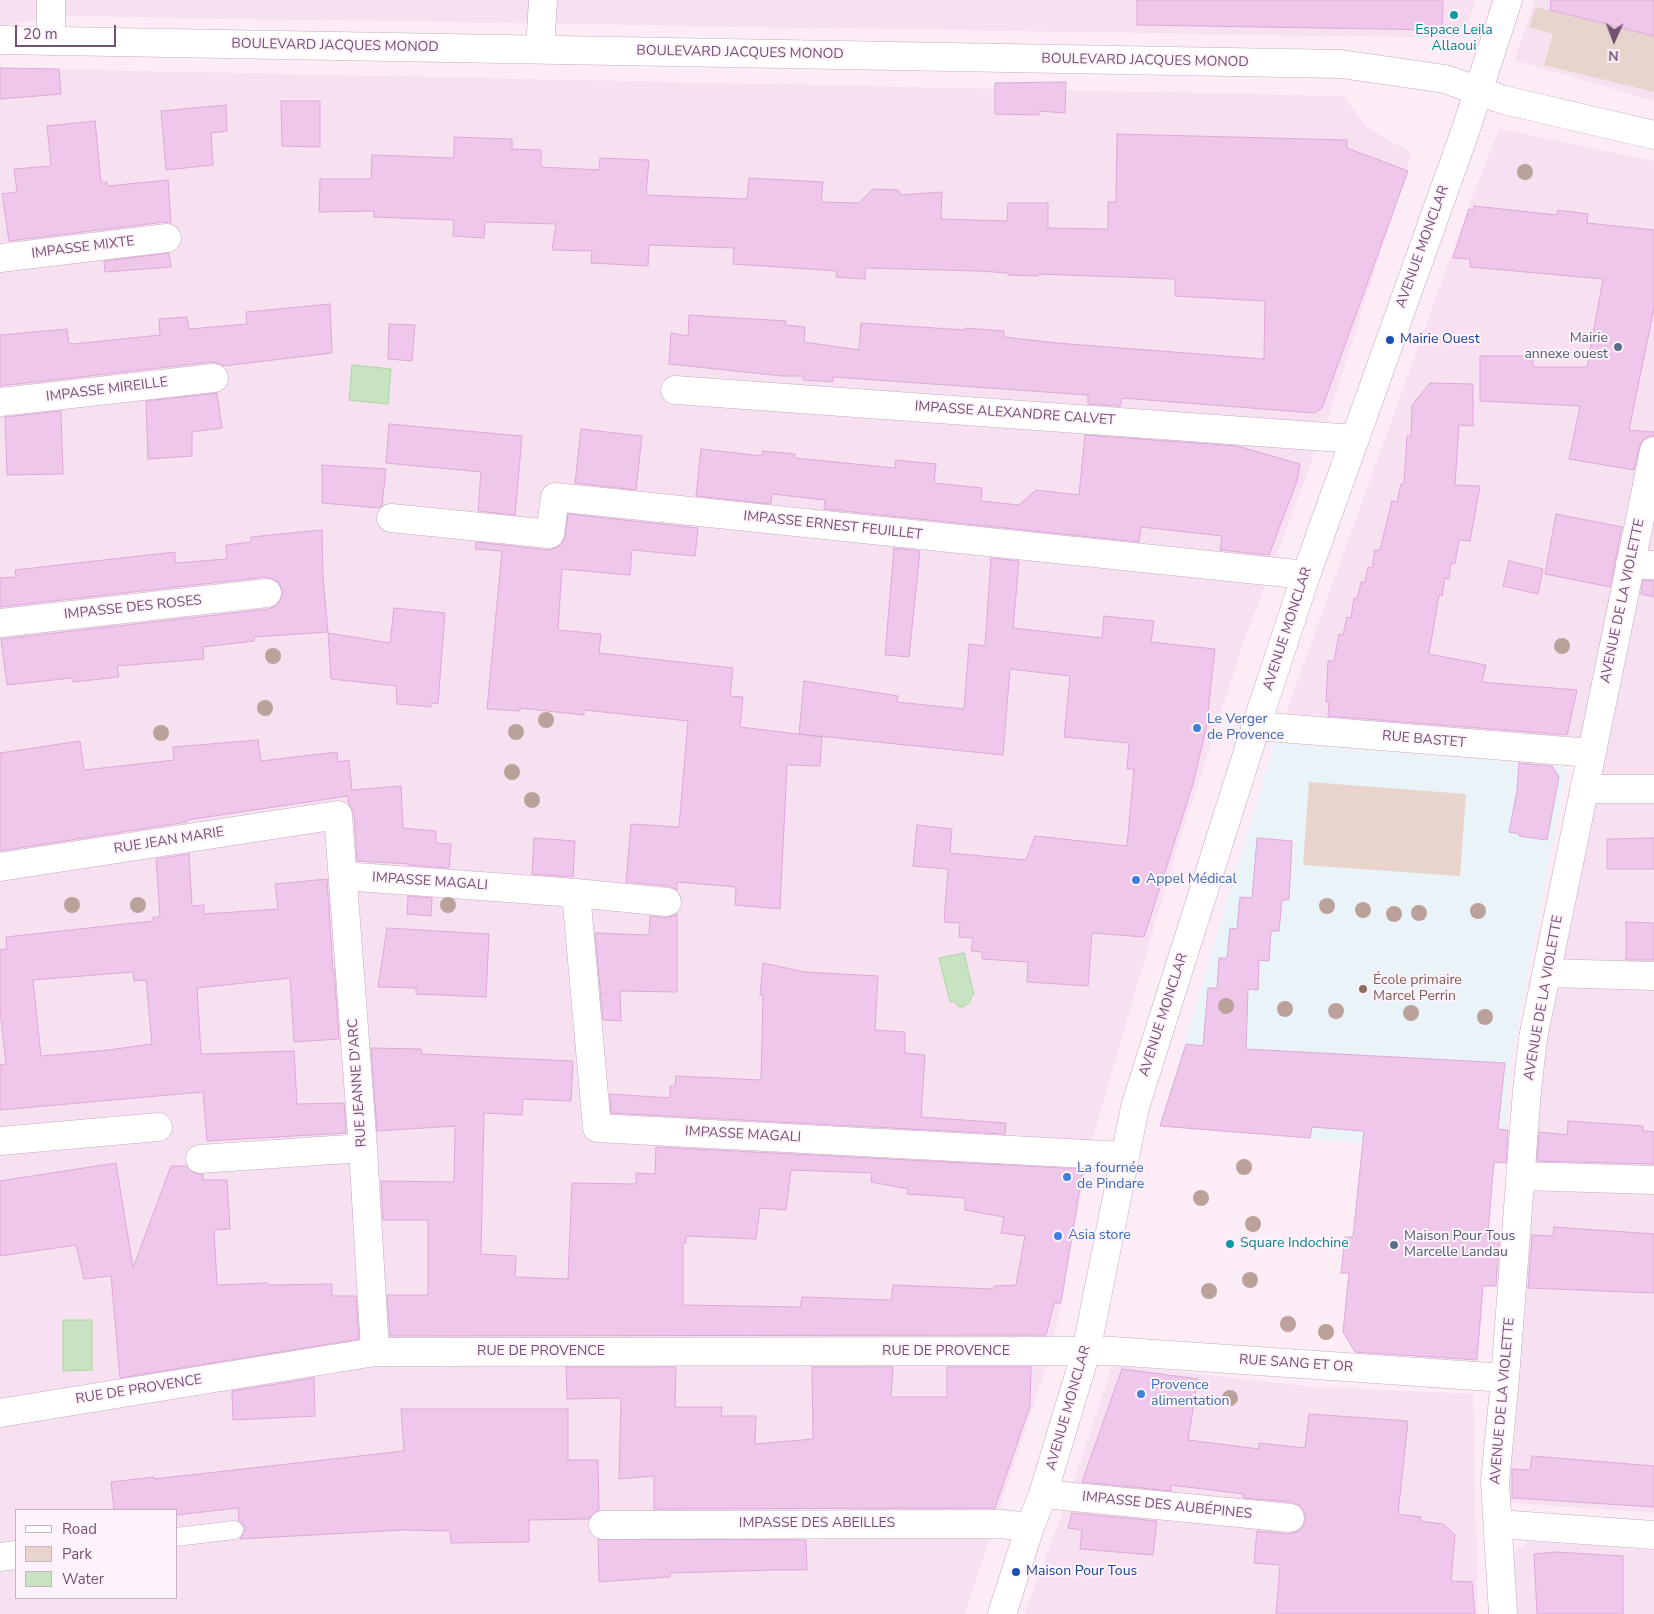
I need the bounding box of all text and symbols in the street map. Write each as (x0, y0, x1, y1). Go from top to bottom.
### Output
marker: Espace Leila Allaoui (1448, 9, 1460, 21)
scale bar (18, 15, 119, 47)
north arrow (1589, 15, 1639, 65)
place label: Espace Leila Allaoui (1415, 23, 1493, 56)
text: 20 m (23, 24, 58, 44)
street label: BOULEVARD JACQUES MONOD (231, 36, 439, 56)
street label: BOULEVARD JACQUES MONOD (636, 43, 844, 63)
text: N (1608, 46, 1619, 65)
street label: BOULEVARD JACQUES MONOD (1041, 51, 1249, 71)
street label: AVENUE MONCLAR (1393, 184, 1453, 310)
street label: IMPASSE MIXTE (30, 233, 136, 263)
place label: Mairie annexe ouest (1524, 331, 1608, 364)
place label: Mairie Ouest (1400, 332, 1480, 348)
marker: Mairie Ouest (1384, 334, 1396, 346)
marker: Mairie annexe ouest (1612, 341, 1624, 353)
street label: IMPASSE MIREILLE (45, 374, 169, 406)
street label: IMPASSE ALEXANDRE CALVET (914, 399, 1116, 429)
street label: IMPASSE ERNEST FEUILLET (743, 508, 923, 544)
street label: AVENUE DE LA VIOLETTE (1597, 517, 1649, 685)
street label: AVENUE MONCLAR (1260, 565, 1316, 693)
street label: IMPASSE DES ROSES (63, 592, 203, 624)
place label: Le Verger de Provence (1207, 712, 1284, 744)
marker: Le Verger de Provence (1191, 722, 1203, 734)
street label: RUE BASTET (1381, 728, 1467, 752)
street label: RUE JEAN MARIE (113, 824, 225, 858)
street label: IMPASSE MAGALI (372, 870, 488, 894)
place label: Appel Médical (1146, 872, 1237, 888)
marker: Appel Médical (1130, 874, 1142, 886)
street label: AVENUE DE LA VIOLETTE (1521, 914, 1567, 1082)
street label: AVENUE MONCLAR (1136, 951, 1192, 1079)
place label: École primaire Marcel Perrin (1373, 973, 1462, 1006)
marker: École primaire Marcel Perrin (1357, 983, 1369, 995)
street label: RUE JEANNE D'ARC (345, 1018, 371, 1148)
street label: IMPASSE MAGALI (685, 1124, 801, 1146)
place label: La fournée de Pindare (1077, 1161, 1144, 1194)
marker: La fournée de Pindare (1061, 1171, 1073, 1183)
place label: Asia store (1068, 1228, 1131, 1244)
place label: Maison Pour Tous Marcelle Landau (1404, 1229, 1515, 1262)
marker: Asia store (1052, 1230, 1064, 1242)
place label: Square Indochine (1240, 1236, 1349, 1252)
marker: Square Indochine (1224, 1238, 1236, 1250)
marker: Maison Pour Tous Marcelle Landau (1388, 1239, 1400, 1251)
street label: AVENUE DE LA VIOLETTE (1487, 1317, 1519, 1485)
street label: RUE DE PROVENCE (477, 1344, 605, 1360)
street label: RUE DE PROVENCE (882, 1344, 1010, 1360)
street label: AVENUE MONCLAR (1043, 1344, 1095, 1472)
street label: RUE SANG ET OR (1238, 1352, 1354, 1376)
street label: RUE DE PROVENCE (75, 1372, 203, 1408)
place label: Provence alimentation (1151, 1378, 1229, 1410)
marker: Provence alimentation (1135, 1388, 1147, 1400)
street label: IMPASSE DES AUBÉPINES (1081, 1489, 1253, 1523)
legend (15, 1509, 178, 1599)
street label: IMPASSE DES ABEILLES (739, 1516, 895, 1532)
text: Road (62, 1519, 97, 1539)
text: Park (62, 1544, 92, 1564)
place label: Maison Pour Tous (1026, 1564, 1137, 1580)
marker: Maison Pour Tous (1010, 1566, 1022, 1578)
text: Water (62, 1569, 104, 1589)

